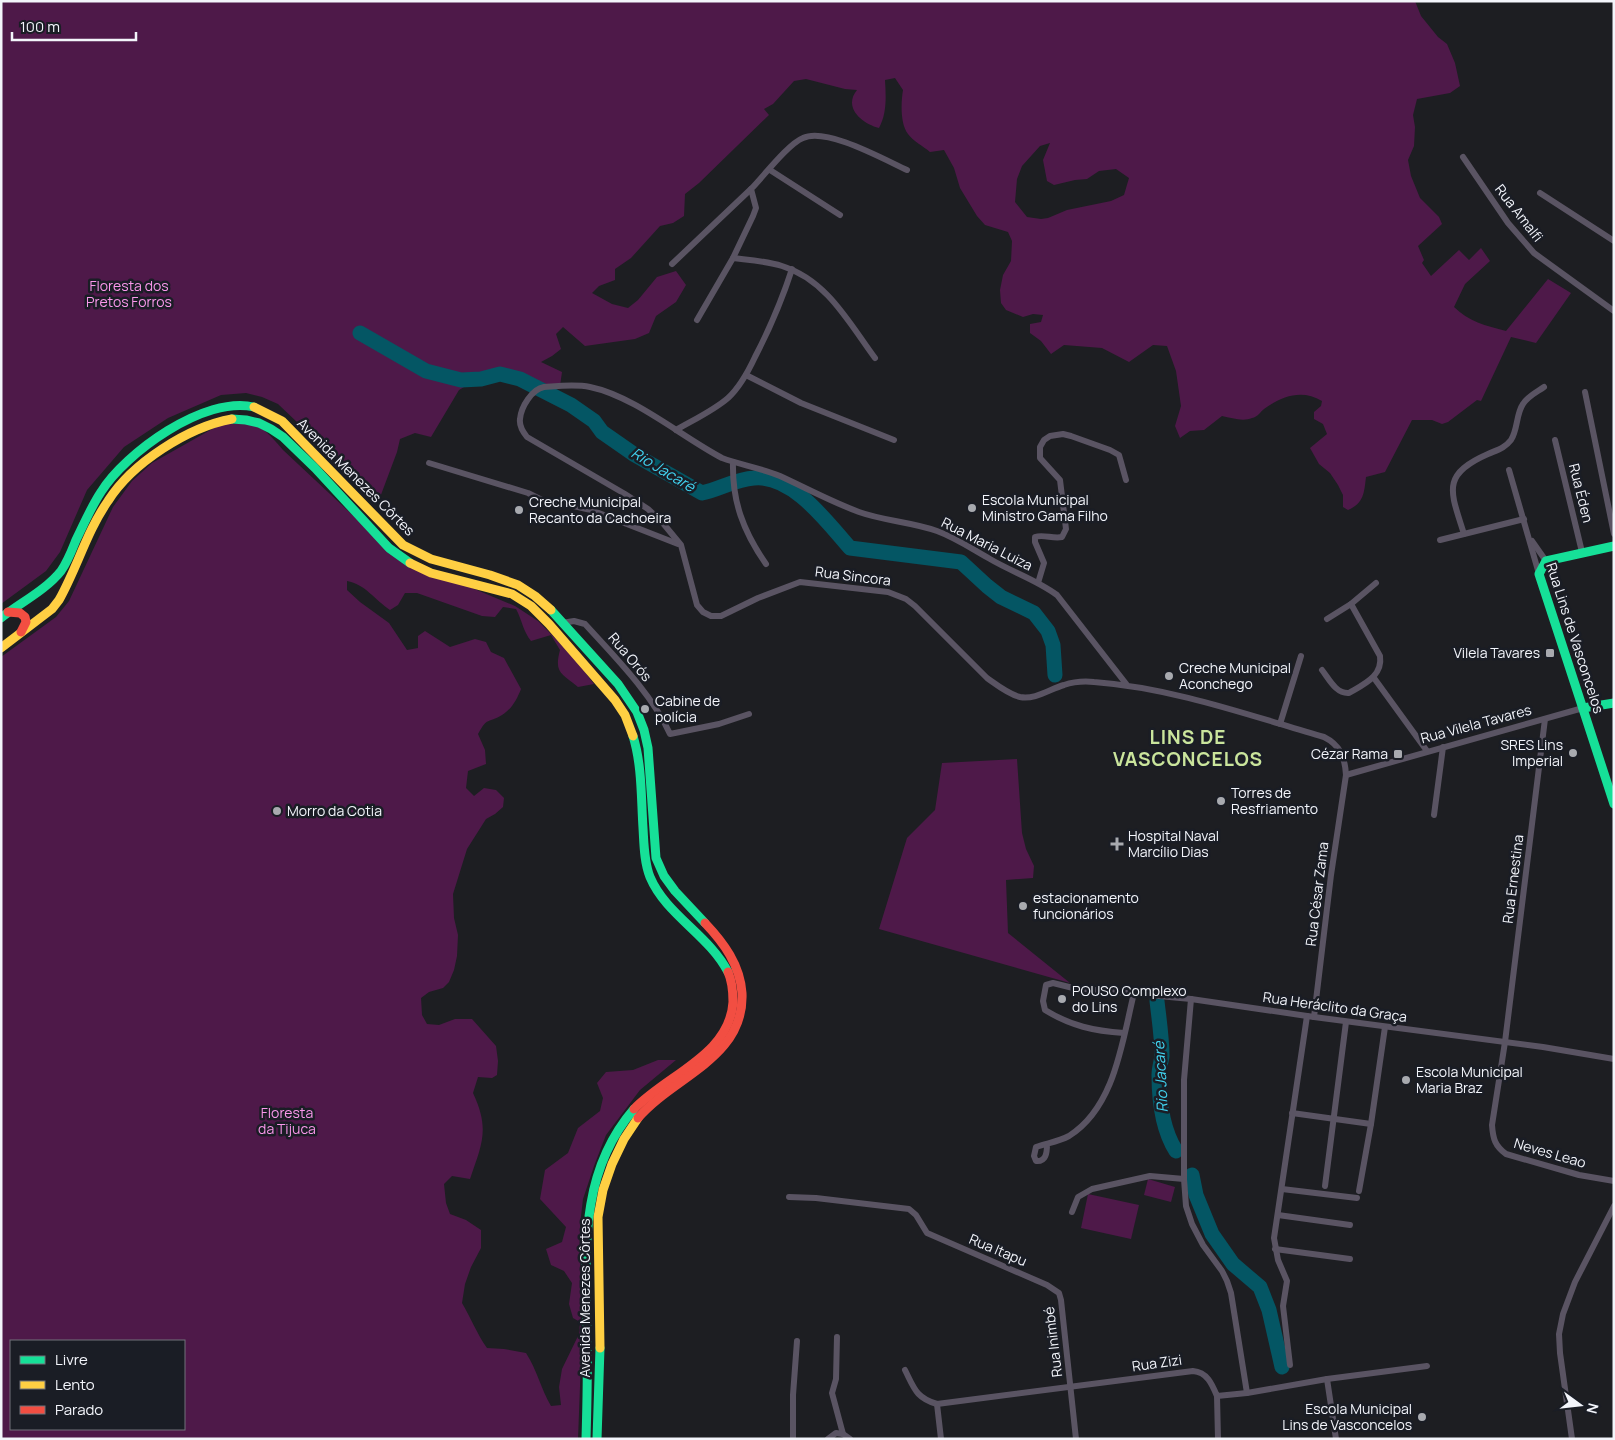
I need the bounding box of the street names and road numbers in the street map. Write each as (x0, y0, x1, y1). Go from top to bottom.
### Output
street label: Rua Amalfi (1491, 180, 1548, 245)
street label: Avenida Menezes Côrtes (293, 414, 419, 540)
street label: Rua Éden (1565, 461, 1598, 524)
street label: Rua Maria Luiza (939, 512, 1036, 575)
street label: Rua Lins de Vasconcelos (1542, 560, 1609, 716)
street label: Rua Sincora (814, 561, 892, 590)
street label: Rua Orós (604, 628, 656, 685)
street label: Rua Vilela Tavares (1418, 700, 1534, 747)
street label: Rua Ernestina (1498, 833, 1527, 925)
street label: Rua César Zama (1301, 841, 1332, 947)
street label: Rua Heráclito da Graça (1262, 987, 1408, 1026)
street label: Neves Leao (1512, 1133, 1588, 1172)
street label: Avenida Menezes Côrtes (575, 1218, 594, 1378)
street label: Rua Itapu (966, 1229, 1030, 1270)
street label: Rua Inimbé (1039, 1306, 1066, 1378)
street label: Rua Zizi (1131, 1350, 1183, 1375)

